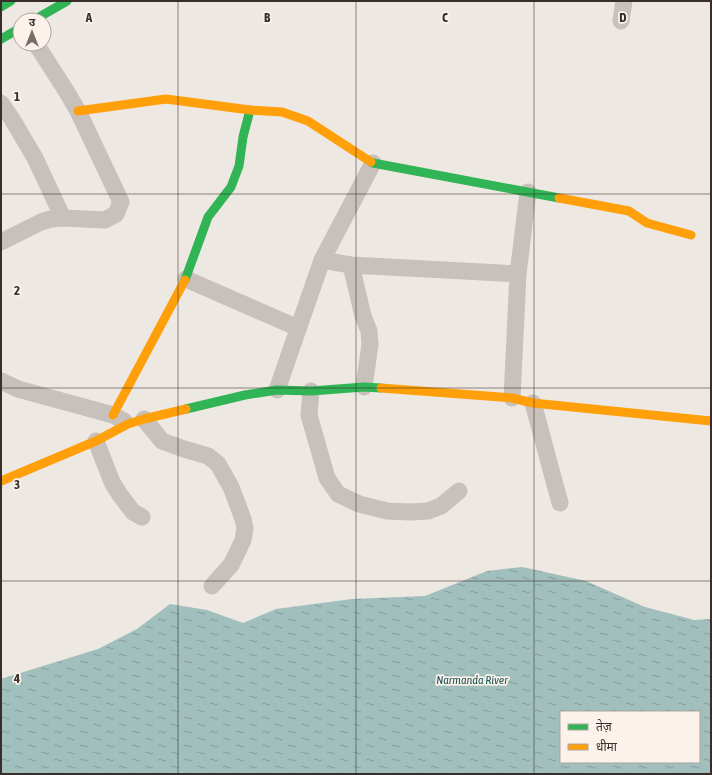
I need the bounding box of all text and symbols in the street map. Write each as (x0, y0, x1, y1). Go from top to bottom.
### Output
text: A (85, 10, 93, 25)
text: B (264, 10, 271, 25)
text: C (442, 10, 448, 25)
text: D (619, 10, 627, 25)
north arrow (12, 12, 52, 52)
text: उ (29, 16, 36, 28)
text: 1 (14, 89, 20, 104)
text: 2 (14, 283, 20, 298)
text: 3 (14, 477, 20, 492)
text: 4 (13, 671, 20, 686)
water label: Narmanda River (436, 673, 508, 687)
legend (560, 711, 700, 763)
text: तेज़ (596, 719, 613, 734)
text: धीमा (596, 739, 618, 754)

